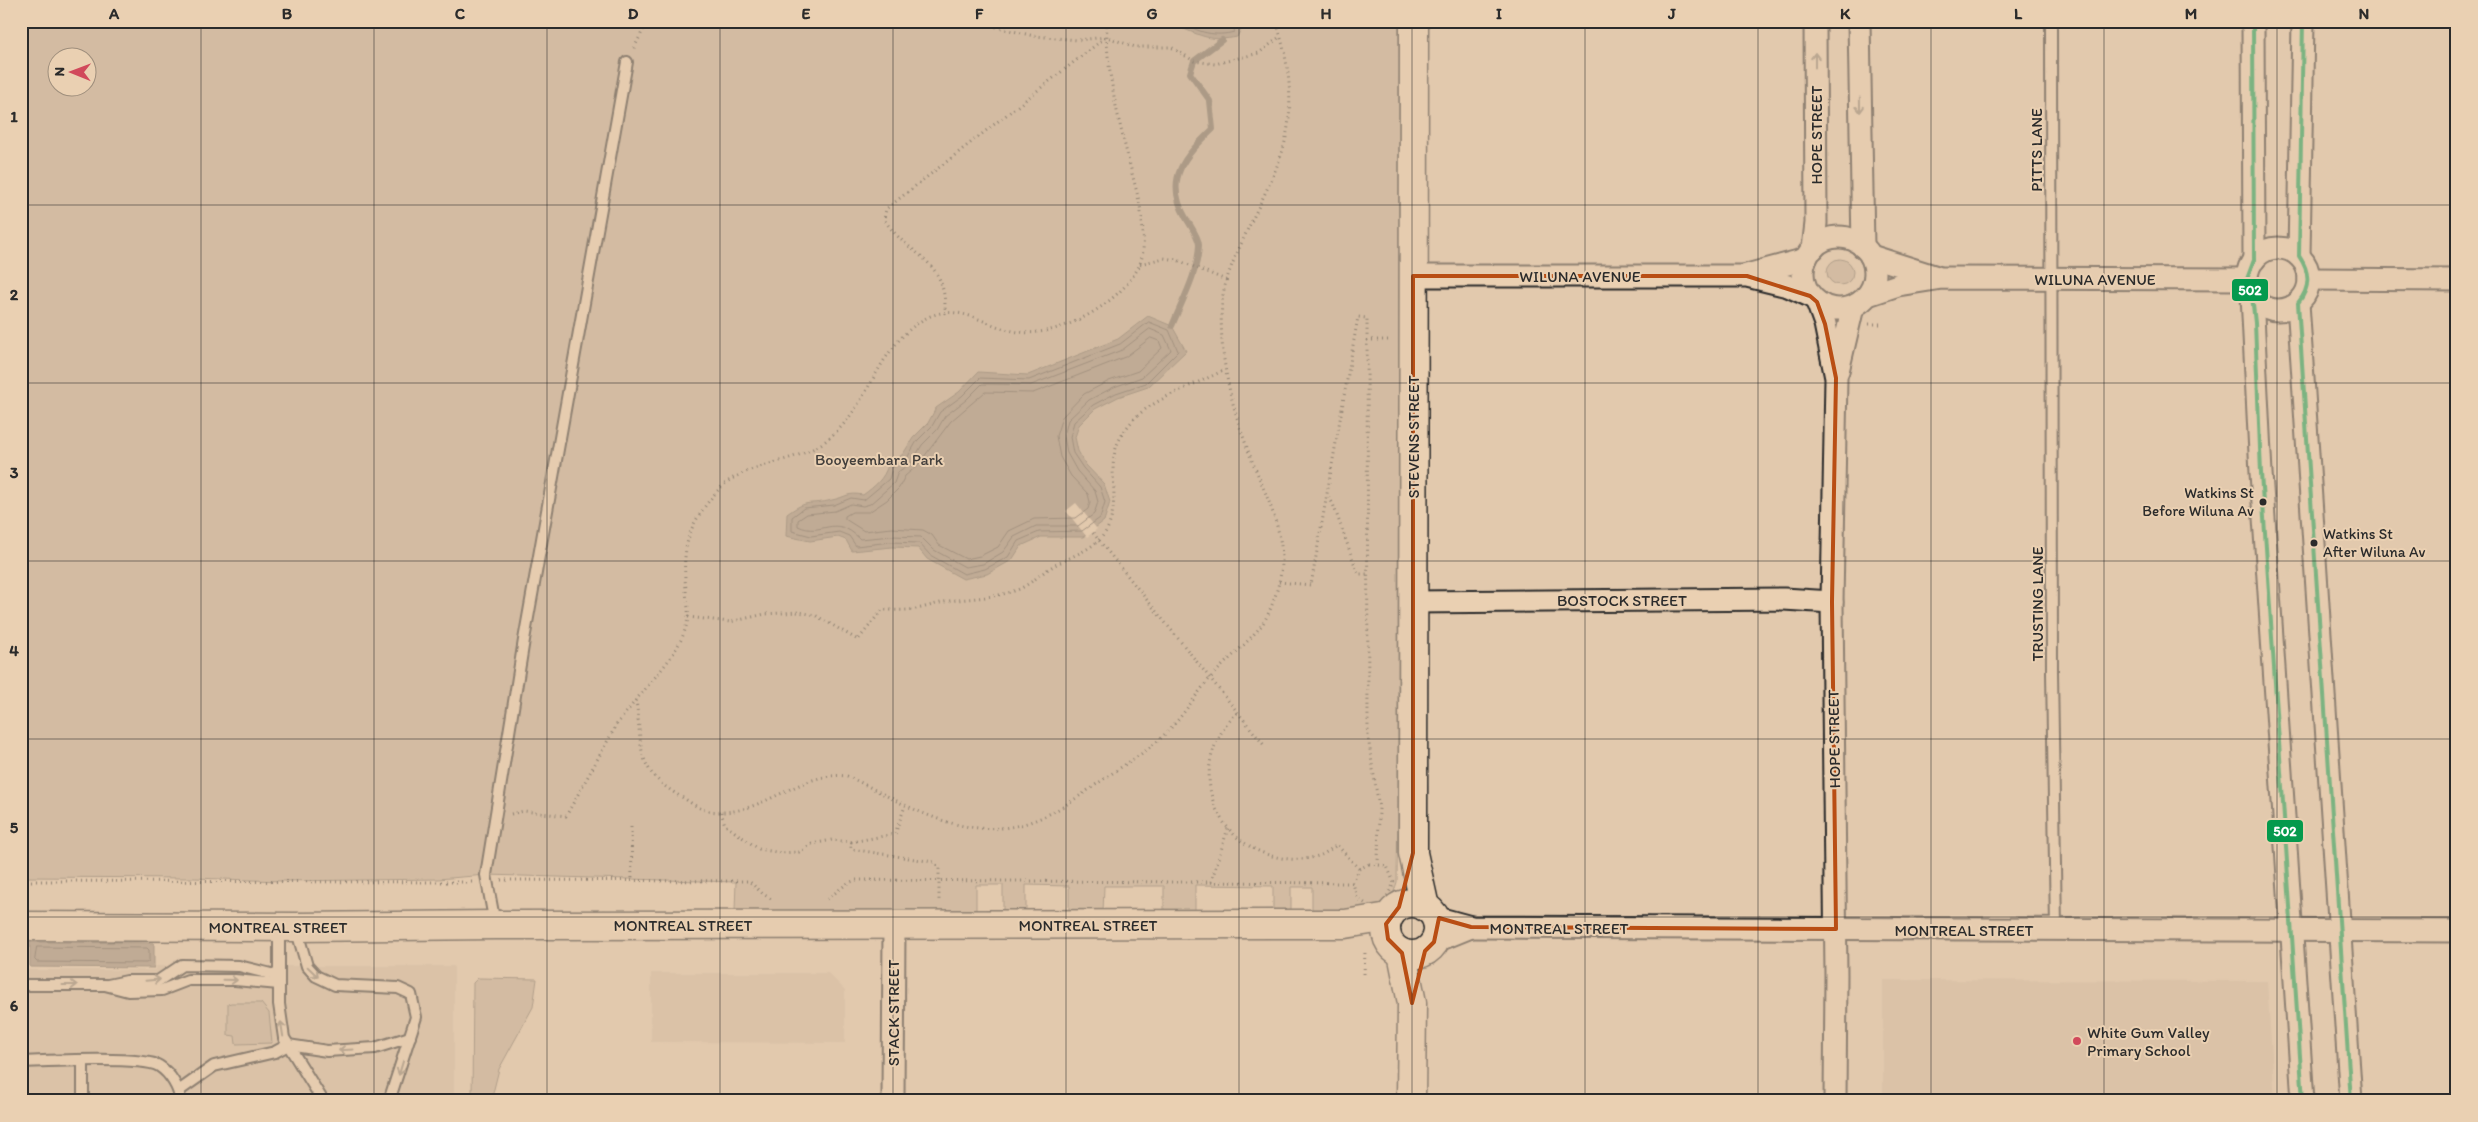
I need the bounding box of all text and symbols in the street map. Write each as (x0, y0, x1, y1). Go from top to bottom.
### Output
text: A (108, 4, 120, 23)
text: B (282, 4, 293, 23)
text: C (455, 4, 466, 23)
text: D (628, 4, 639, 23)
text: E (802, 4, 811, 23)
text: F (975, 4, 984, 23)
text: G (1146, 4, 1158, 23)
text: H (1320, 4, 1332, 23)
text: I (1496, 4, 1502, 23)
text: J (1667, 4, 1676, 23)
text: K (1840, 4, 1851, 23)
text: L (2014, 4, 2023, 23)
text: M (2185, 4, 2197, 23)
text: N (2359, 4, 2369, 23)
north arrow (48, 48, 98, 98)
one-way arrow (1810, 52, 1820, 68)
text: N (51, 67, 68, 77)
street label: HOPE STREET (1807, 86, 1826, 184)
one-way arrow (1856, 97, 1865, 113)
text: 1 (10, 107, 18, 126)
street label: PITTS LANE (2027, 108, 2046, 192)
street label: WILUNA AVENUE (1519, 267, 1641, 286)
street label: WILUNA AVENUE (2034, 270, 2156, 289)
line badge: 502 (2231, 278, 2269, 302)
text: 502 (2238, 282, 2262, 299)
text: 2 (10, 285, 19, 304)
street label: STEVENS STREET (1404, 375, 1423, 499)
park label: Booyeembara Park (815, 450, 944, 469)
text: 3 (10, 463, 19, 482)
place label: Watkins St Before Wiluna Av (2142, 484, 2254, 520)
marker: Watkins St Before Wiluna Av (2258, 497, 2268, 507)
place label: Watkins St After Wiluna Av (2323, 525, 2425, 561)
marker: Watkins St After Wiluna Av (2309, 538, 2319, 548)
street label: TRUSTING LANE (2028, 546, 2047, 662)
street label: BOSTOCK STREET (1557, 591, 1687, 610)
text: 4 (9, 641, 19, 660)
street label: HOPE STREET (1824, 689, 1844, 789)
text: 5 (10, 818, 19, 837)
line badge: 502 (2266, 819, 2304, 843)
text: 502 (2273, 823, 2297, 840)
street label: MONTREAL STREET (613, 916, 753, 935)
street label: MONTREAL STREET (1018, 916, 1158, 935)
street label: MONTREAL STREET (208, 918, 348, 937)
street label: MONTREAL STREET (1489, 919, 1629, 938)
street label: MONTREAL STREET (1894, 921, 2034, 940)
street label: STACK STREET (884, 960, 903, 1066)
one-way arrow (307, 966, 319, 978)
one-way arrow (145, 975, 161, 985)
one-way arrow (221, 975, 237, 985)
one-way arrow (62, 980, 78, 990)
text: 6 (10, 996, 19, 1015)
one-way arrow (277, 1021, 287, 1037)
place label: White Gum Valley Primary School (2087, 1023, 2210, 1060)
marker: White Gum Valley Primary School (2071, 1035, 2083, 1047)
one-way arrow (338, 1046, 354, 1055)
one-way arrow (395, 1059, 405, 1075)

